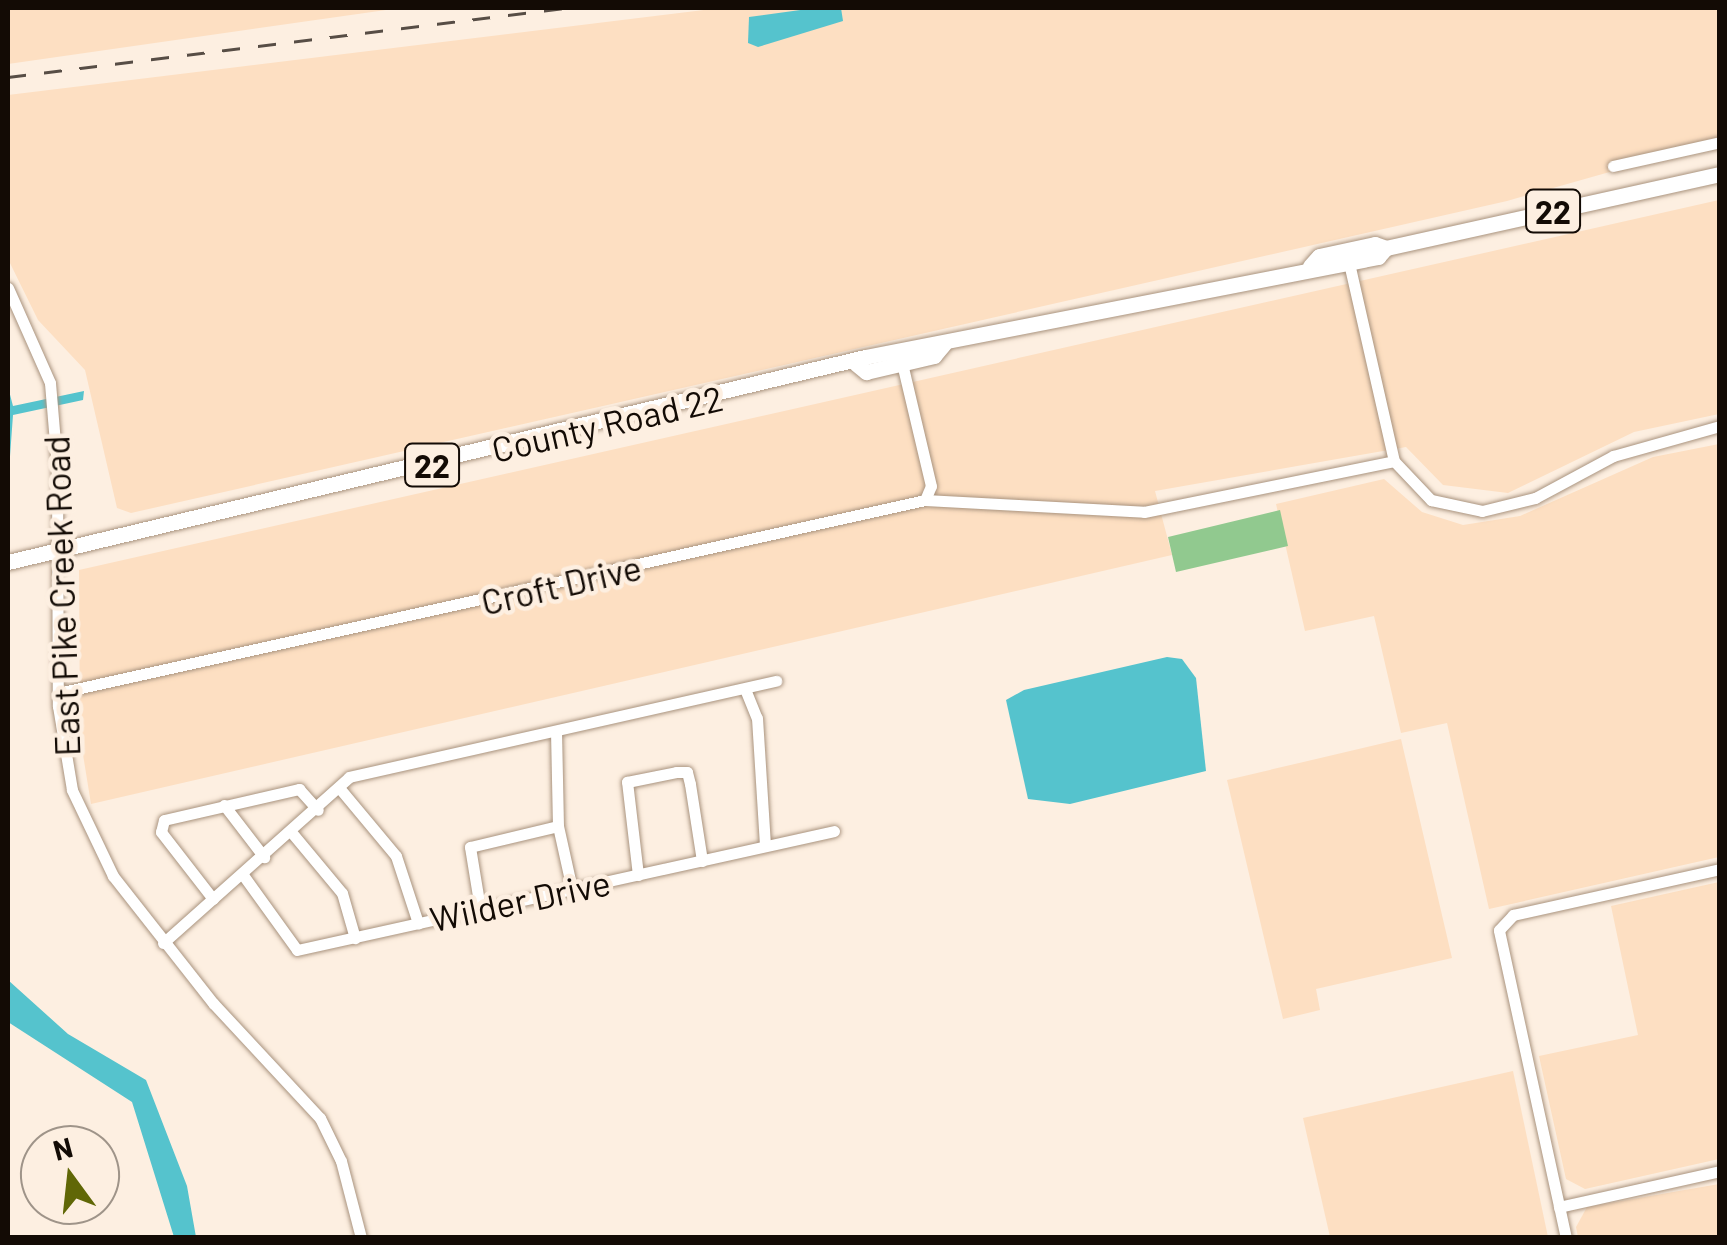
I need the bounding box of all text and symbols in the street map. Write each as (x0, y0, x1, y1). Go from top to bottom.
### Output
road number: 22 (1523, 184, 1583, 238)
street label: County Road 22 (487, 376, 727, 470)
street label: East Pike Creek Road (34, 435, 88, 757)
road number: 22 (402, 438, 462, 492)
street label: Croft Drive (477, 545, 645, 623)
street label: Wilder Drive (426, 860, 614, 940)
north arrow (20, 1125, 120, 1225)
text: N (49, 1129, 76, 1167)

